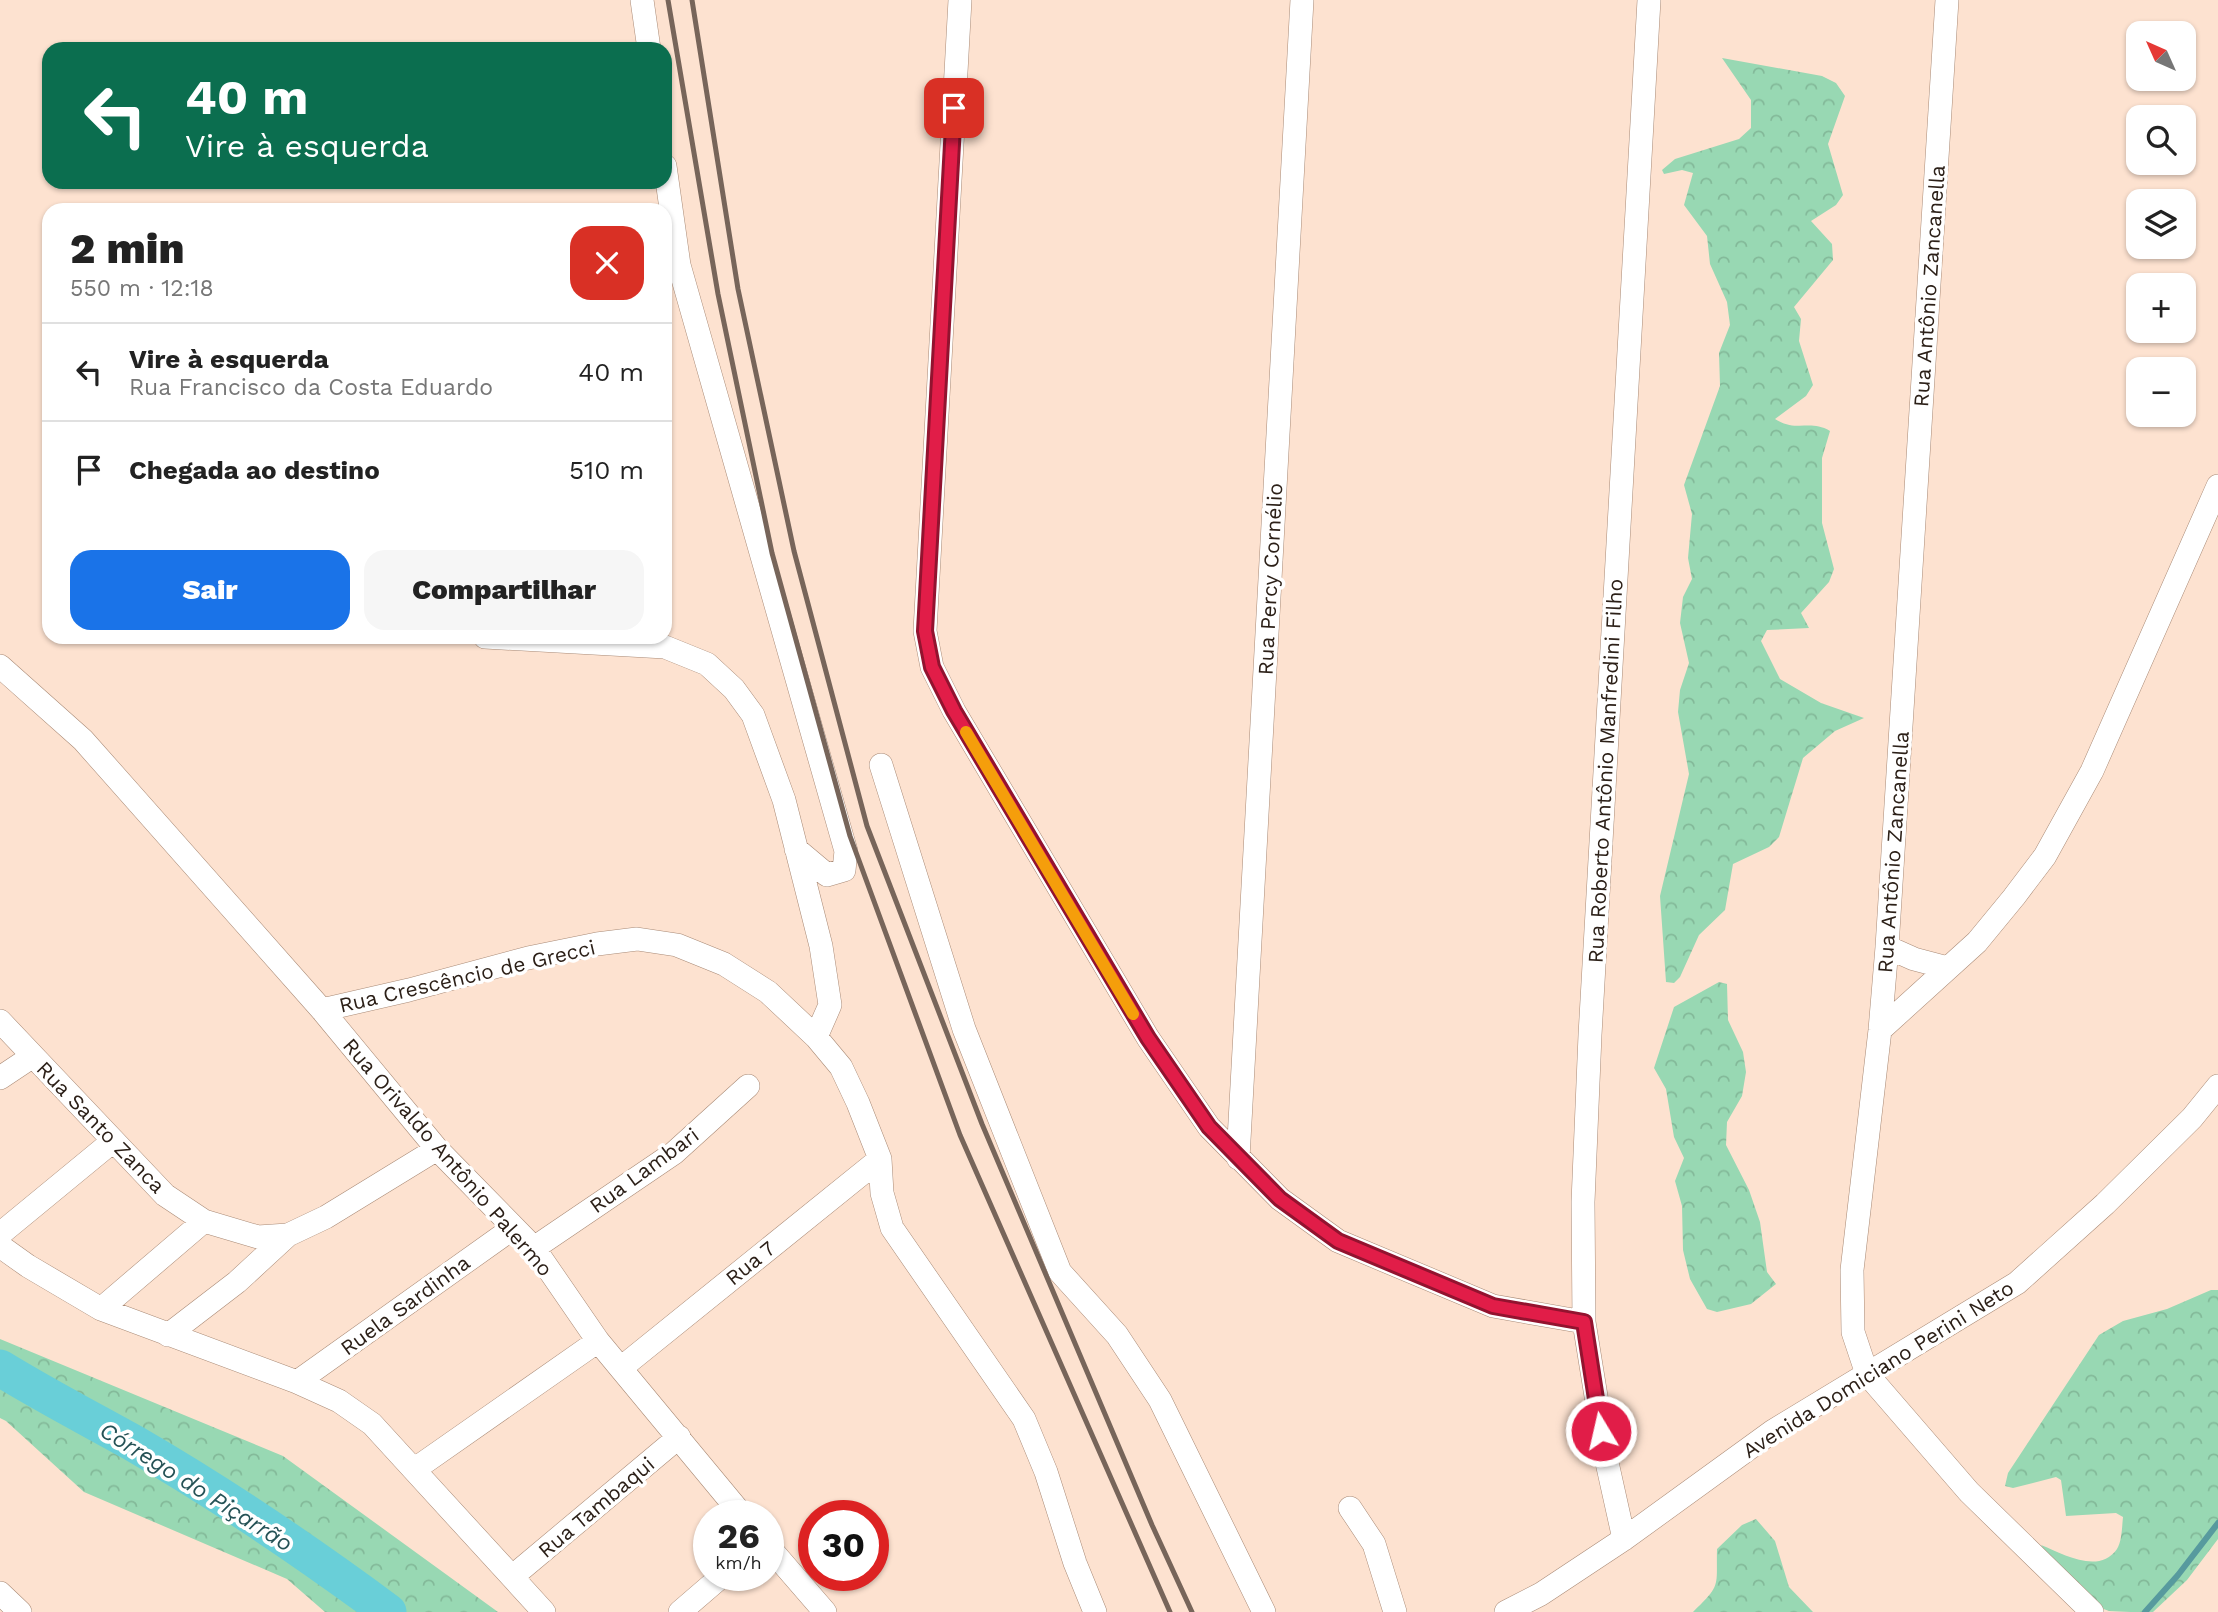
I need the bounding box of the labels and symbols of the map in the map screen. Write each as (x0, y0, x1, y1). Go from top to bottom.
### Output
north arrow (2126, 21, 2196, 91)
pin (924, 78, 984, 138)
street label: Rua Antônio Zancanella (1908, 164, 1950, 408)
street label: Rua Percy Cornélio (1252, 482, 1288, 676)
street label: Rua Roberto Antônio Manfredini Filho (1582, 578, 1628, 964)
street label: Rua Antônio Zancanella (1872, 730, 1914, 974)
street label: Rua Crescêncio de Grecci (336, 934, 598, 1018)
street label: Rua Orivaldo Antônio Palermo (338, 1033, 558, 1281)
street label: Rua Santo Zanca (32, 1056, 170, 1198)
street label: Rua Lambari (585, 1122, 703, 1218)
street label: Rua 7 (720, 1235, 780, 1290)
street label: Ruela Sardinha (335, 1250, 475, 1360)
street label: Avenida Domiciano Perini Neto (1738, 1275, 2018, 1463)
position arrow (1564, 1394, 1638, 1468)
water label: Córrego do Piçarrão (94, 1417, 298, 1557)
street label: Rua Tambaqui (533, 1451, 659, 1563)
speed limit sign: 30 (798, 1500, 889, 1591)

